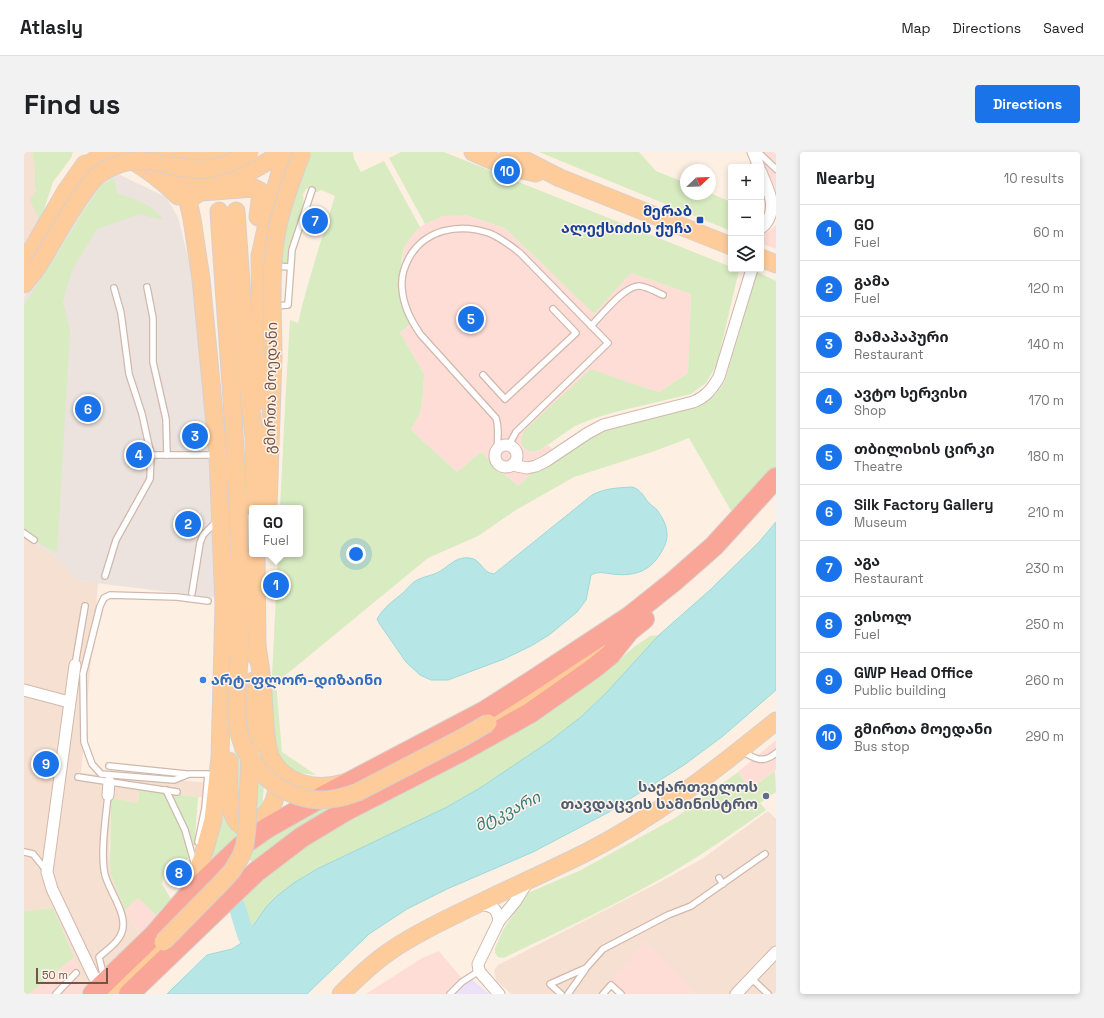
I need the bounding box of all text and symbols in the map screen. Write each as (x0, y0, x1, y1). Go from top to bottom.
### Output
text: Atlasly (20, 15, 83, 40)
text: Map (901, 19, 931, 37)
text: Directions (953, 19, 1021, 37)
text: Saved (1043, 19, 1084, 37)
button: Directions (975, 85, 1080, 123)
text: Find us (24, 86, 121, 122)
pin: 10 (494, 156, 520, 186)
north arrow (680, 164, 716, 200)
map controls (728, 164, 764, 272)
button: + (728, 164, 764, 200)
text: Nearby (816, 167, 875, 189)
text: 10 results (1004, 170, 1064, 187)
button: − (728, 200, 764, 236)
place label: მერაბ ალექსიძის ქუჩა (561, 201, 692, 237)
pin: 7 (302, 206, 328, 236)
marker: მერაბ ალექსიძის ქუჩა (695, 215, 705, 225)
text: GO (854, 215, 874, 234)
text: 1 (826, 224, 832, 241)
text: 60 m (1033, 224, 1064, 241)
text: Fuel (854, 234, 880, 251)
button: layers (728, 236, 764, 272)
text: გამა (854, 271, 890, 290)
text: 2 (825, 280, 833, 297)
text: 120 m (1028, 280, 1064, 297)
text: Fuel (854, 290, 880, 307)
pin: 5 (458, 304, 484, 334)
street label: გმირთა მოედანი (260, 322, 281, 454)
text: მამაპაპური (854, 327, 949, 346)
text: 3 (825, 336, 833, 353)
text: 140 m (1028, 336, 1064, 353)
text: Restaurant (854, 346, 924, 363)
text: ავტო სერვისი (854, 383, 967, 402)
text: 4 (825, 392, 833, 409)
text: 170 m (1028, 392, 1064, 409)
pin: 6 (75, 394, 101, 424)
text: Shop (854, 402, 886, 419)
pin: 3 (182, 421, 208, 451)
text: თბილისის ცირკი (854, 439, 995, 458)
pin: 4 (126, 440, 152, 470)
text: 5 (825, 448, 833, 465)
text: 180 m (1028, 448, 1064, 465)
text: Theatre (854, 458, 903, 475)
text: Silk Factory Gallery (854, 495, 993, 514)
text: 6 (825, 504, 833, 521)
text: 210 m (1028, 504, 1064, 521)
popup (249, 505, 303, 557)
pin: 2 (175, 509, 201, 539)
text: GO (263, 513, 283, 532)
text: Museum (854, 514, 907, 531)
text: Fuel (263, 532, 289, 549)
your location (346, 544, 366, 564)
text: აგა (854, 551, 880, 570)
text: 7 (825, 560, 833, 577)
text: 230 m (1026, 560, 1064, 577)
pin: 1 (263, 570, 289, 600)
text: Restaurant (854, 570, 924, 587)
text: ვისოლ (854, 607, 912, 626)
text: 8 (825, 616, 833, 633)
text: 250 m (1026, 616, 1064, 633)
text: Fuel (854, 626, 880, 643)
text: GWP Head Office (854, 663, 973, 682)
place label: არტ-ფლორ-დიზაინი (211, 670, 382, 689)
text: 9 (825, 672, 833, 689)
text: 260 m (1025, 672, 1064, 689)
marker: არტ-ფლორ-დიზაინი (198, 675, 208, 685)
text: Public building (854, 682, 946, 699)
text: გმირთა მოედანი (854, 719, 992, 738)
text: 10 (822, 728, 836, 745)
text: 290 m (1025, 728, 1064, 745)
text: Bus stop (854, 738, 910, 755)
pin: 9 (33, 749, 59, 779)
place label: საქართველოს თავდაცვის სამინისტრო (561, 777, 758, 813)
water label: მტკვარი (471, 786, 544, 836)
marker: საქართველოს თავდაცვის სამინისტრო (761, 791, 771, 801)
pin: 8 (166, 858, 192, 888)
scale bar (36, 966, 108, 985)
text: 50 m (42, 968, 68, 982)

